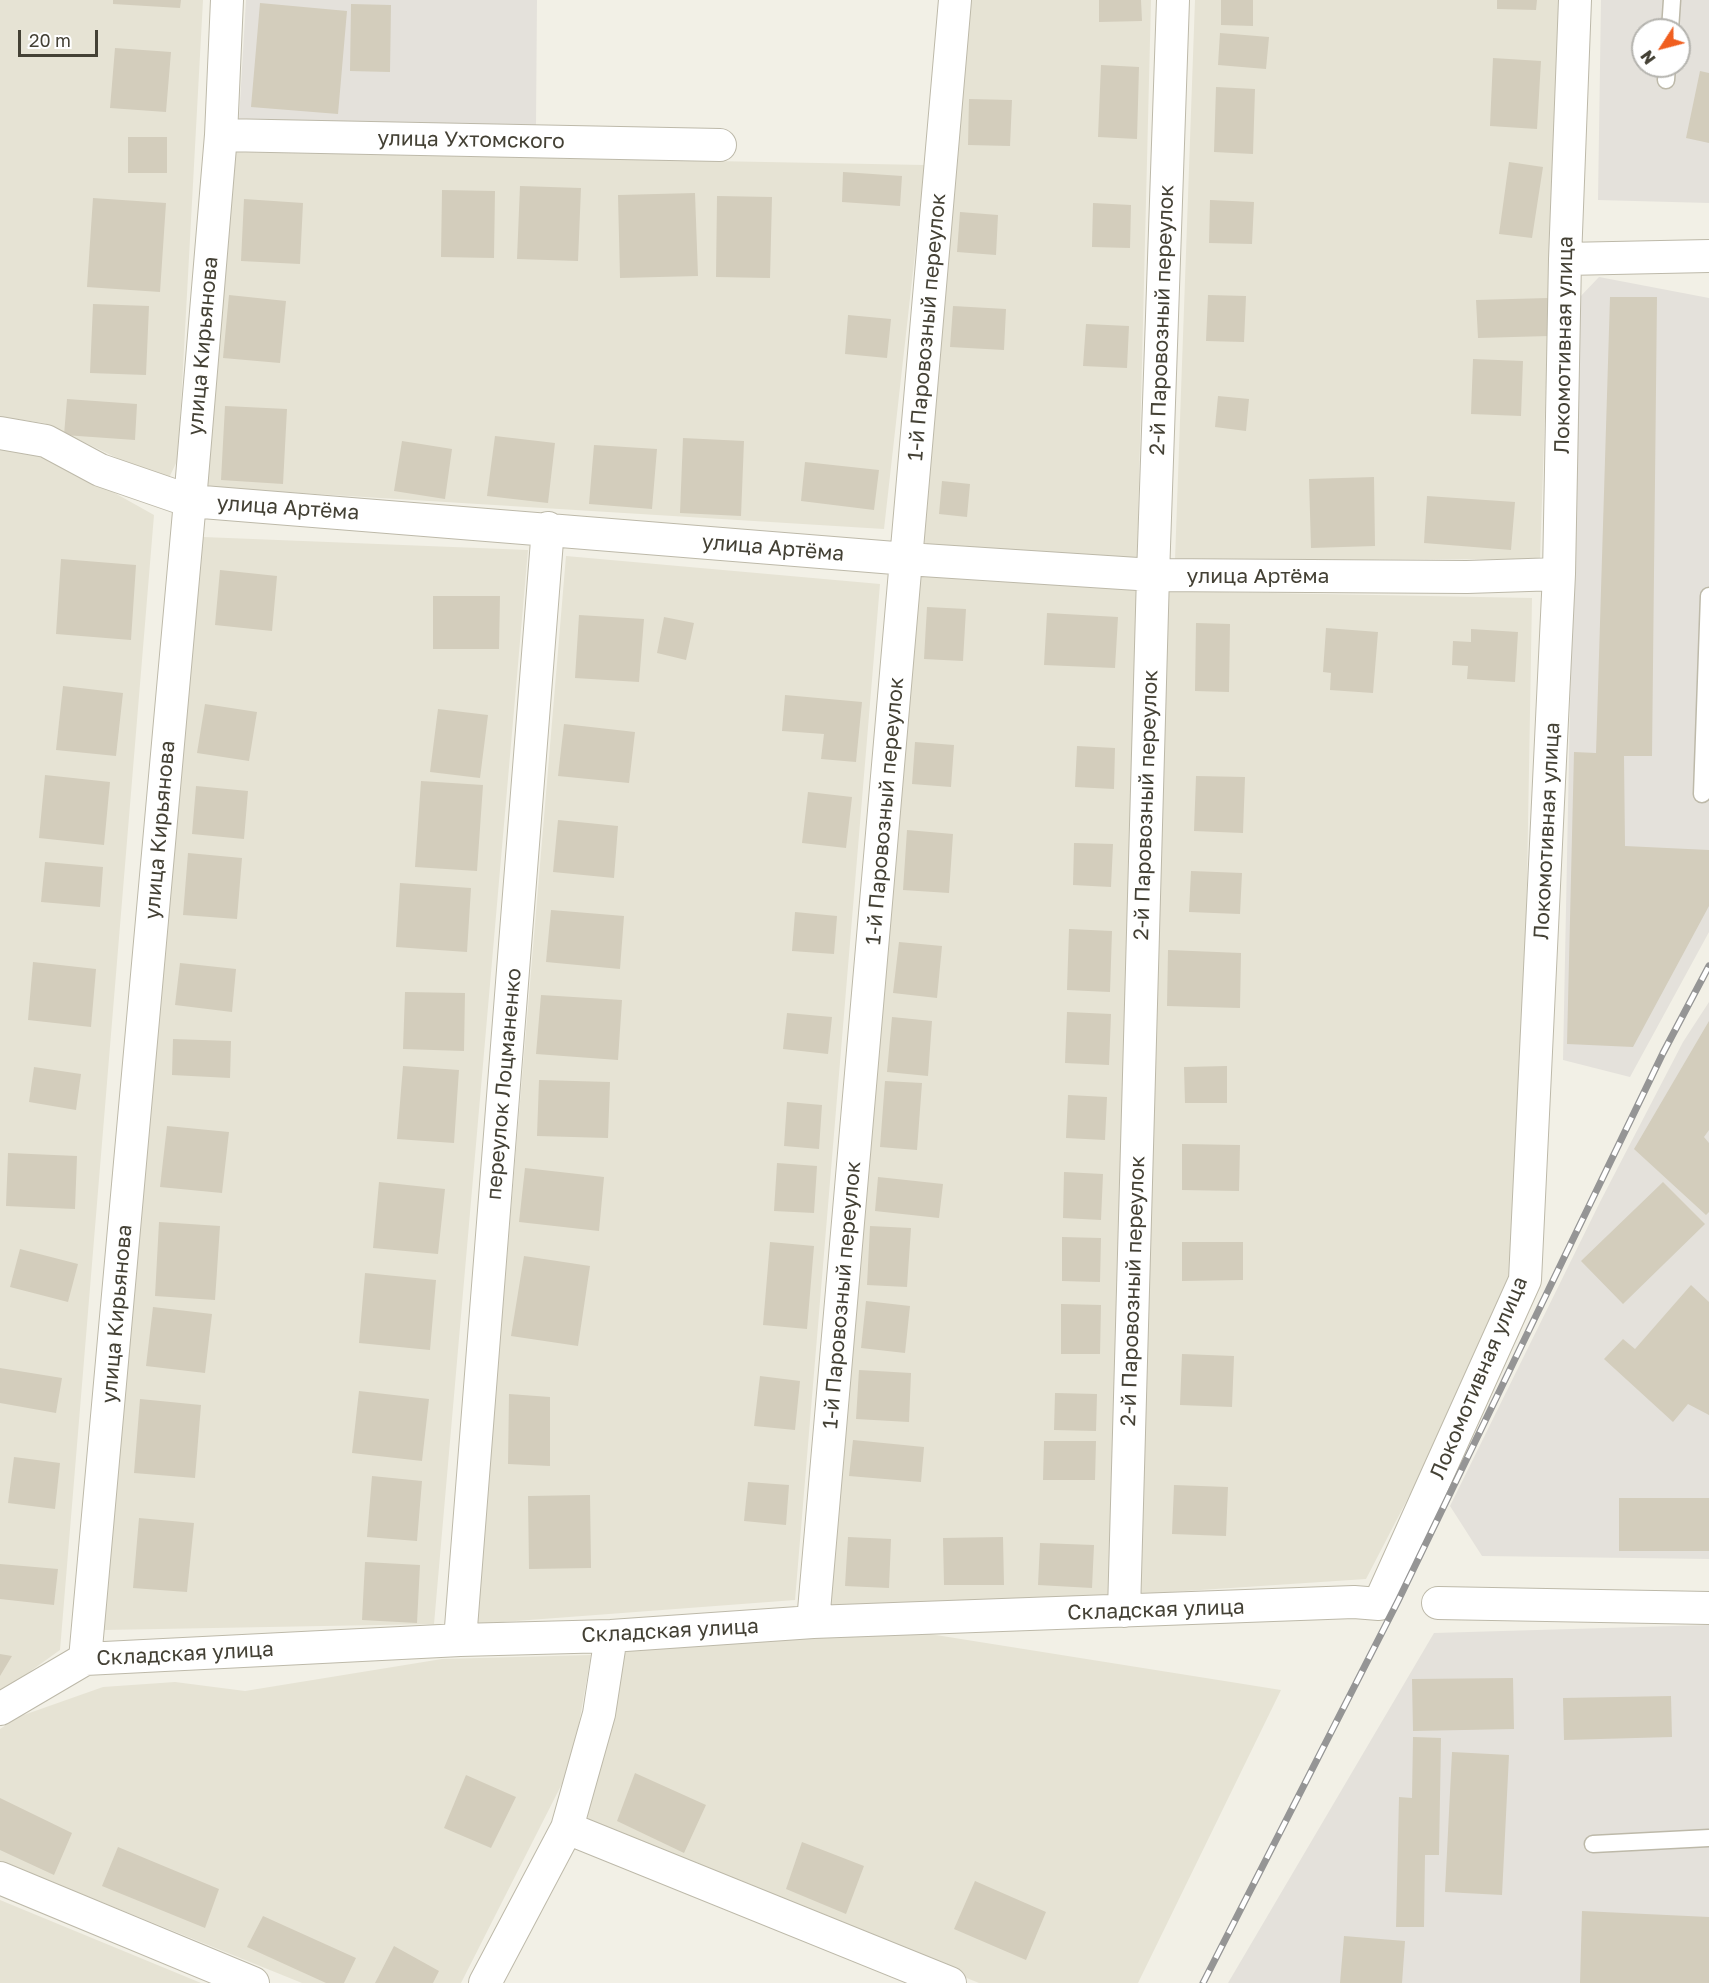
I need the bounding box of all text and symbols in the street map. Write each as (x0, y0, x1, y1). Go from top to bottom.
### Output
scale bar (21, 18, 100, 56)
north arrow (1631, 18, 1691, 78)
text: 20 m (29, 29, 71, 51)
text: N (1636, 47, 1660, 68)
street label: улица Ухтомского (377, 126, 565, 154)
street label: 2-й Паровозный переулок (1145, 184, 1179, 456)
street label: 1-й Паровозный переулок (903, 192, 951, 462)
street label: Локомотивная улица (1550, 236, 1578, 454)
street label: улица Кирьянова (183, 256, 223, 436)
street label: улица Артёма (216, 490, 360, 526)
street label: улица Артёма (701, 529, 845, 567)
street label: улица Артёма (1187, 563, 1329, 589)
street label: 2-й Паровозный переулок (1129, 669, 1163, 941)
street label: 1-й Паровозный переулок (861, 676, 909, 946)
street label: Локомотивная улица (1529, 722, 1565, 940)
street label: улица Кирьянова (140, 740, 180, 920)
street label: переулок Лоцманенко (481, 967, 527, 1201)
street label: 2-й Паровозный переулок (1116, 1155, 1150, 1427)
street label: 1-й Паровозный переулок (818, 1160, 866, 1430)
street label: улица Кирьянова (97, 1224, 137, 1404)
street label: Локомотивная улица (1425, 1273, 1533, 1483)
street label: Складская улица (1067, 1594, 1245, 1626)
street label: Складская улица (581, 1614, 759, 1648)
street label: Складская улица (96, 1637, 274, 1671)

